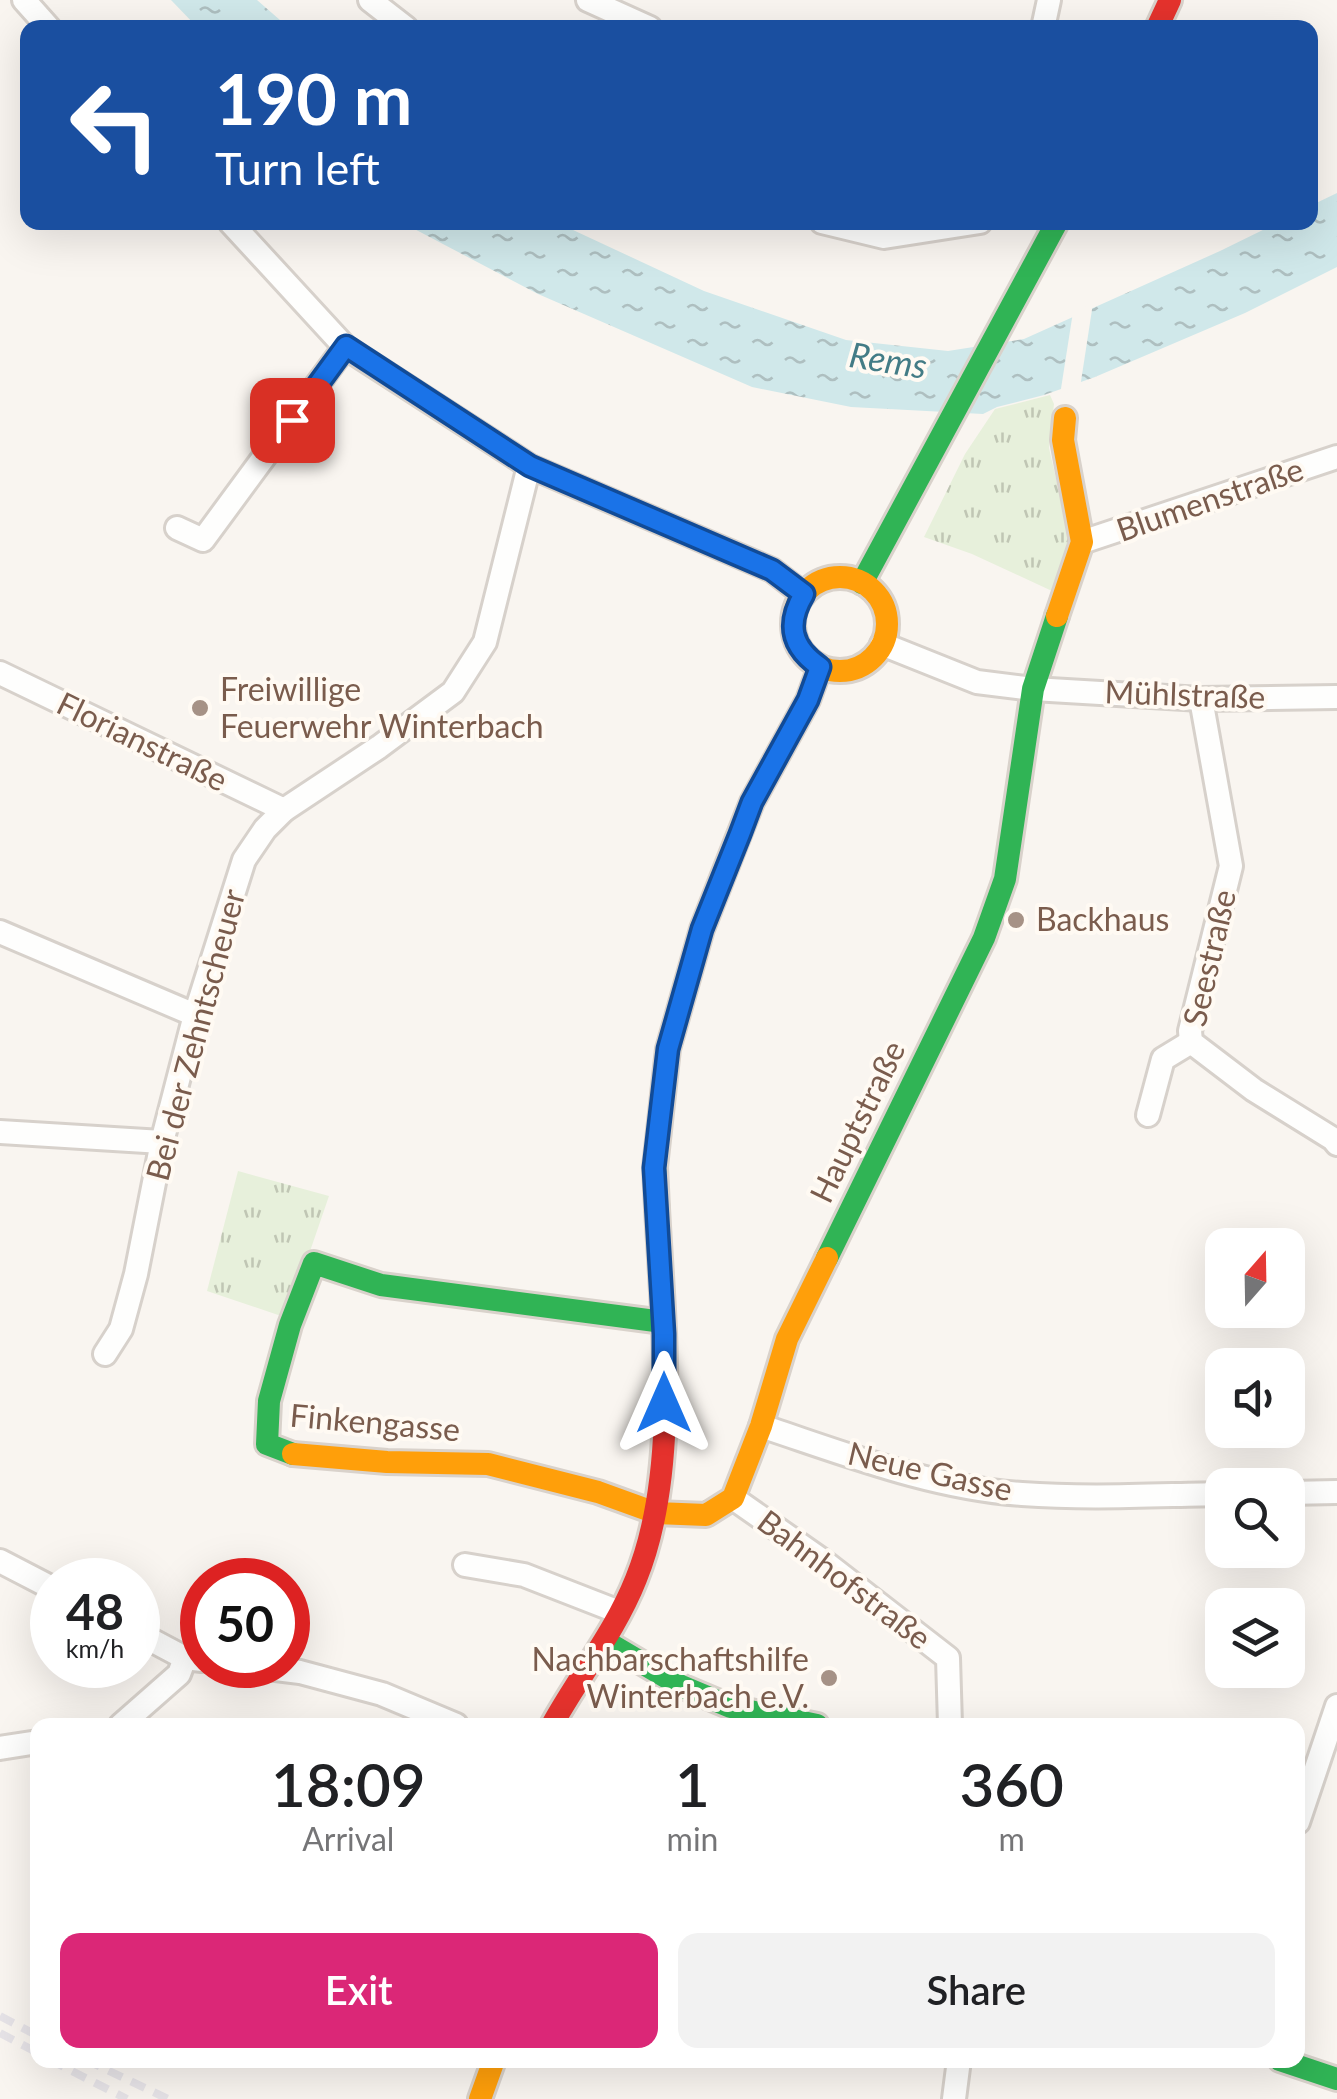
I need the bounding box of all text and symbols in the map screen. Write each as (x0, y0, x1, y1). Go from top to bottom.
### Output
text: 190 m (215, 56, 412, 140)
icon: left (50, 60, 180, 190)
text: Turn left (215, 141, 380, 195)
water label: Rems (847, 332, 930, 386)
pin (250, 378, 335, 463)
icon: arrive (265, 393, 320, 448)
street label: Blumenstraße (1111, 448, 1308, 549)
place label: Freiwillige Feuerwehr Winterbach (220, 669, 544, 745)
street label: Mühlstraße (1104, 671, 1266, 716)
street label: Florianstraße (51, 683, 234, 799)
marker: Freiwillige Feuerwehr Winterbach (189, 697, 211, 719)
street label: Bei der Zehntscheuer (137, 884, 252, 1184)
street label: Seestraße (1174, 885, 1243, 1030)
place label: Backhaus (1036, 899, 1169, 938)
marker: Backhaus (1005, 909, 1027, 931)
street label: Hauptstraße (801, 1034, 913, 1209)
north arrow (1205, 1228, 1305, 1328)
map controls (1205, 1228, 1305, 1688)
button: sound (1205, 1348, 1305, 1448)
position arrow (612, 1351, 716, 1455)
street label: Finkengasse (288, 1395, 462, 1448)
street label: Neue Gasse (844, 1433, 1016, 1508)
button: search (1205, 1468, 1305, 1568)
street label: Bahnhofstraße (751, 1501, 939, 1657)
speed limit sign: 50 (180, 1558, 310, 1688)
text: 48 (66, 1581, 124, 1641)
button: layers (1205, 1588, 1305, 1688)
text: km/h (66, 1633, 124, 1663)
place label: Nachbarschaftshilfe Winterbach e.V. (532, 1639, 809, 1715)
marker: Nachbarschaftshilfe Winterbach e.V. (818, 1667, 840, 1689)
text: 18:09 (271, 1748, 426, 1820)
text: 1 (675, 1748, 710, 1820)
text: 360 (960, 1748, 1064, 1820)
text: Arrival (302, 1819, 394, 1858)
text: min (667, 1819, 718, 1858)
text: m (999, 1819, 1025, 1858)
button: Exit (60, 1933, 658, 2048)
button: Share (678, 1933, 1275, 2048)

